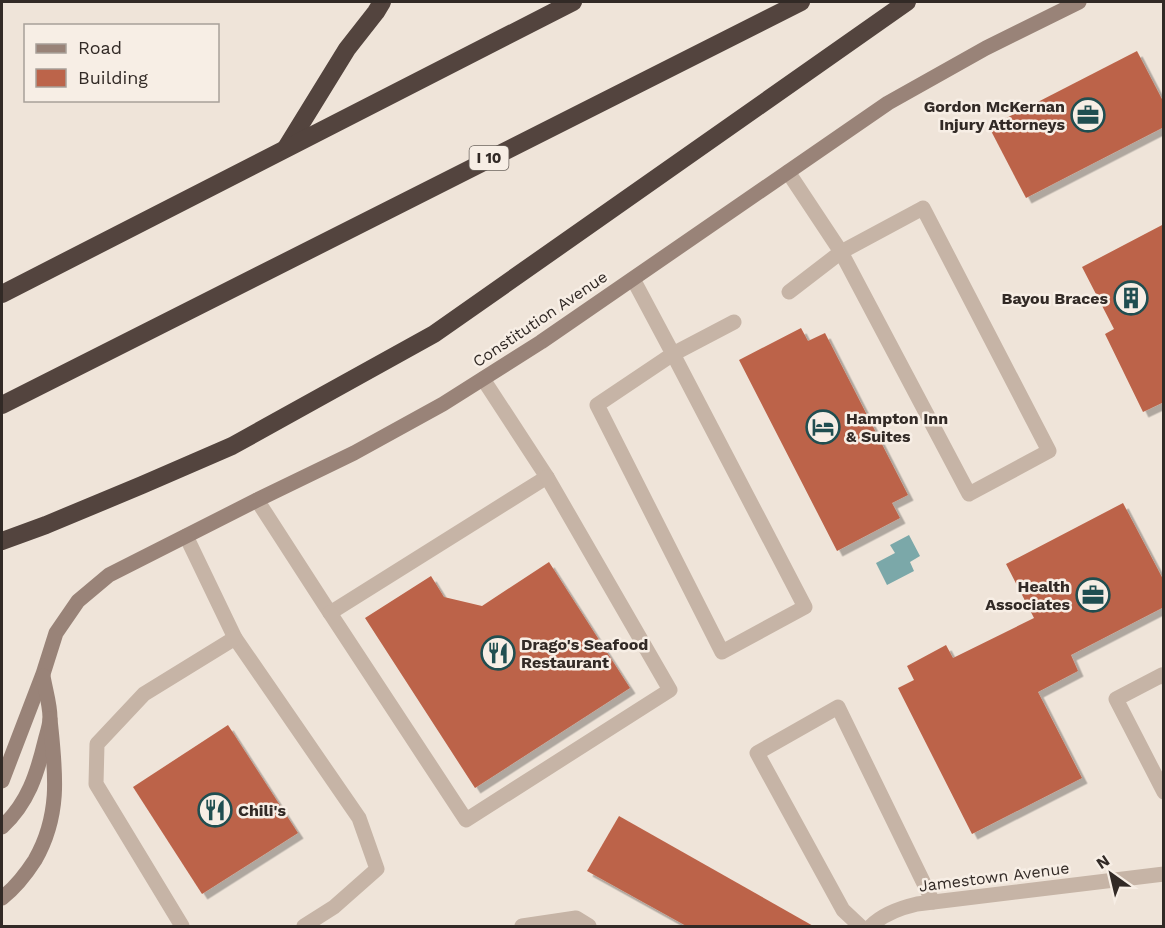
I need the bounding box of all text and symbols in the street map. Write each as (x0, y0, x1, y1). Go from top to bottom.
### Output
legend (24, 24, 219, 102)
text: Road (78, 37, 122, 58)
text: Building (78, 67, 148, 88)
place label: Gordon McKernan Injury Attorneys (924, 97, 1065, 134)
office icon: Gordon McKernan Injury Attorneys (1070, 97, 1106, 133)
road number: I 10 (470, 146, 508, 170)
street label: Constitution Avenue (469, 267, 611, 371)
building icon: Bayou Braces (1113, 280, 1149, 316)
place label: Bayou Braces (1002, 289, 1108, 308)
hotel icon: Hampton Inn & Suites (805, 409, 841, 445)
place label: Hampton Inn & Suites (846, 409, 948, 446)
place label: Health Associates (985, 577, 1070, 614)
office icon: Health Associates (1075, 577, 1111, 613)
restaurant icon: Drago's Seafood Restaurant (480, 635, 516, 671)
place label: Drago's Seafood Restaurant (521, 635, 648, 672)
restaurant icon: Chili's (197, 792, 233, 828)
place label: Chili's (238, 801, 287, 820)
north arrow (1081, 844, 1141, 904)
text: N (1093, 851, 1113, 873)
street label: Jamestown Avenue (918, 858, 1070, 896)

